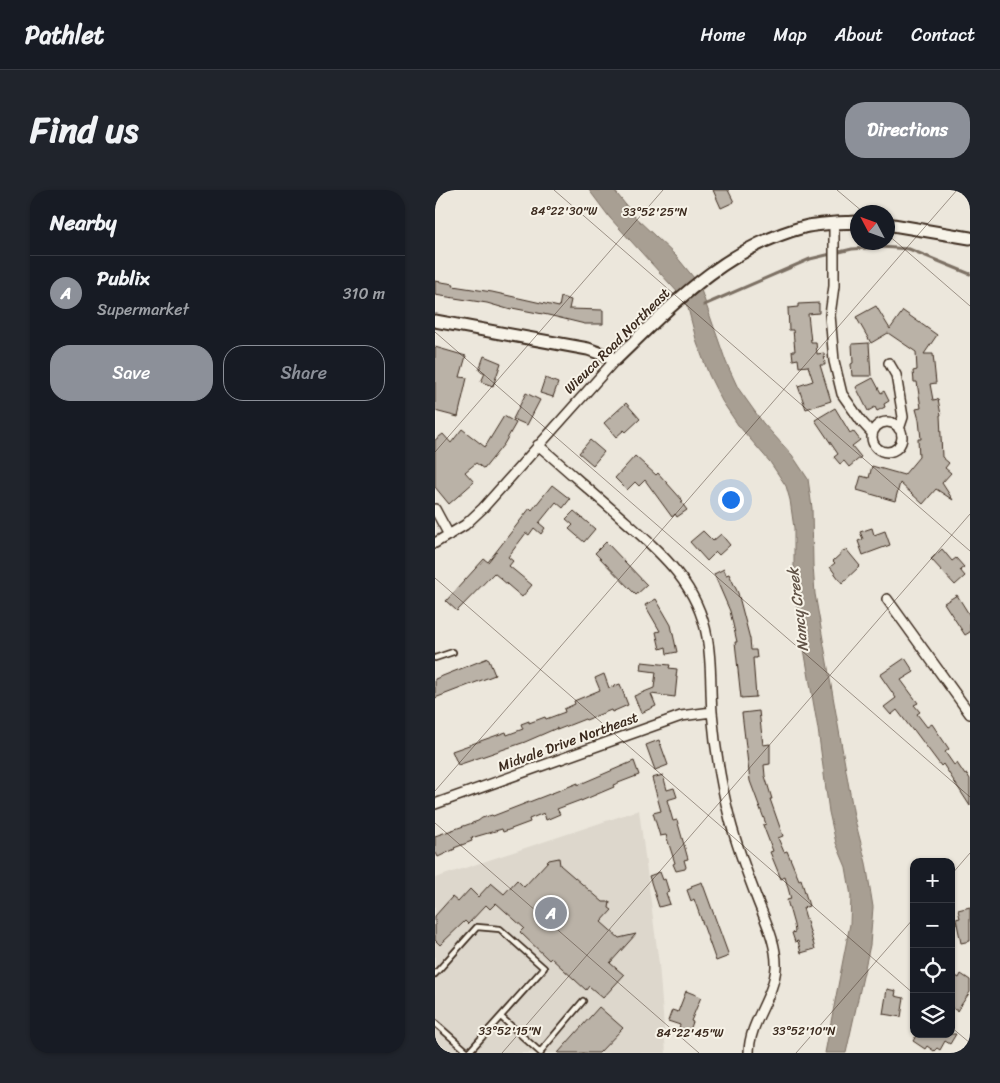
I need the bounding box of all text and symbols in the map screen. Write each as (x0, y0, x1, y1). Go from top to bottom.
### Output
text: Pathlet (25, 14, 104, 56)
text: Home (701, 19, 746, 51)
text: Map (774, 19, 807, 51)
text: About (835, 19, 883, 51)
text: Contact (911, 19, 975, 51)
text: Find us (30, 99, 138, 161)
button: Directions (845, 102, 970, 158)
text: 84°22'30"W (531, 200, 598, 222)
text: 33°52'25"N (623, 201, 688, 223)
text: Nearby (50, 204, 116, 242)
north arrow (850, 205, 895, 250)
text: Publix (97, 262, 150, 295)
text: A (61, 279, 71, 308)
text: 310 m (343, 279, 385, 308)
street label: Wieuca Road Northeast (558, 282, 676, 400)
text: Supermarket (97, 295, 189, 324)
button: Save (50, 345, 213, 401)
button: Share (223, 345, 385, 401)
your location (718, 487, 744, 513)
water label: Nancy Creek (780, 565, 816, 653)
street label: Midvale Drive Northeast (494, 705, 642, 779)
map controls (910, 858, 955, 1038)
button: + (910, 858, 955, 903)
pin: A (535, 894, 567, 932)
button: − (910, 903, 955, 948)
button: locate (910, 948, 955, 993)
button: layers (910, 993, 955, 1038)
text: 33°52'15"N (479, 1020, 542, 1042)
text: 33°52'10"N (772, 1020, 836, 1042)
text: 84°22'45"W (656, 1022, 724, 1044)

